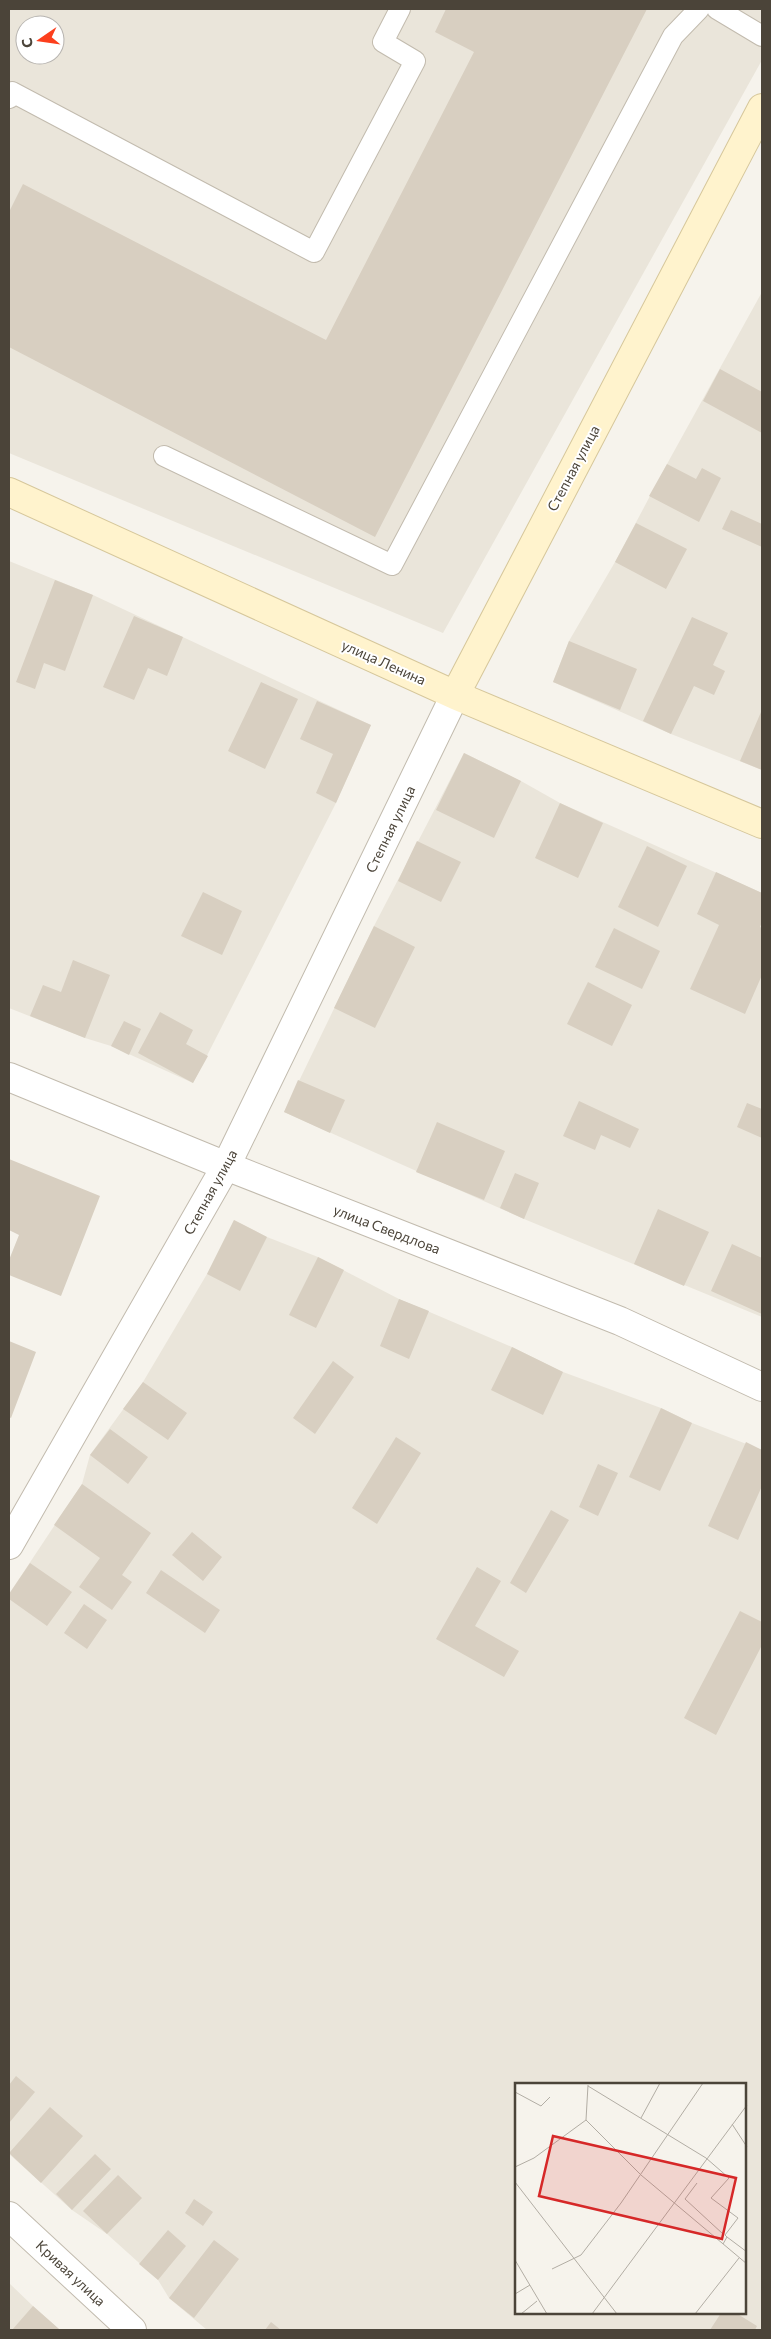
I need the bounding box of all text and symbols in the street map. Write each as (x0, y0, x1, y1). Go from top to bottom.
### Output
north arrow (15, 15, 65, 65)
text: С (17, 36, 36, 50)
street label: Степная улица (543, 422, 603, 514)
street label: улица Ленина (339, 636, 429, 688)
street label: Степная улица (362, 783, 418, 875)
street label: Степная улица (180, 1146, 240, 1238)
street label: улица Свердлова (331, 1201, 443, 1257)
inset map (515, 2083, 746, 2314)
street label: Кривая улица (33, 2237, 109, 2309)

